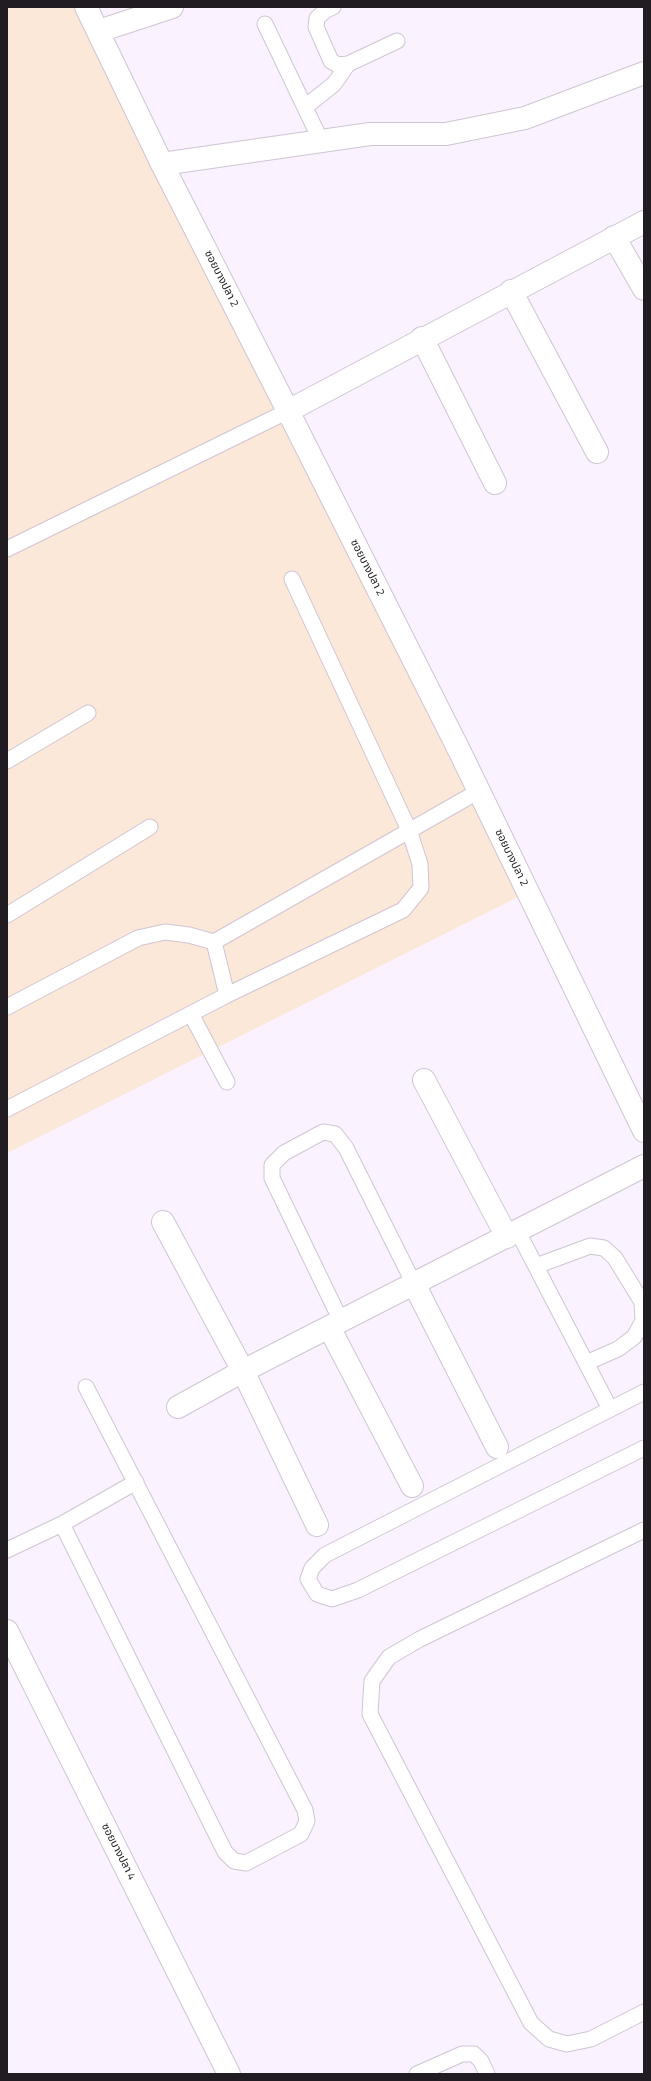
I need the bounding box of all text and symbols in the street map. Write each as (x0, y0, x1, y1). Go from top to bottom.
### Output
street label: ซอยบางปลา 2 (201, 248, 241, 310)
street label: ซอยบางปลา 2 (347, 537, 387, 599)
street label: ซอยบางปลา 2 (491, 827, 531, 889)
street label: ซอยบางปลา 4 (98, 1821, 138, 1883)

